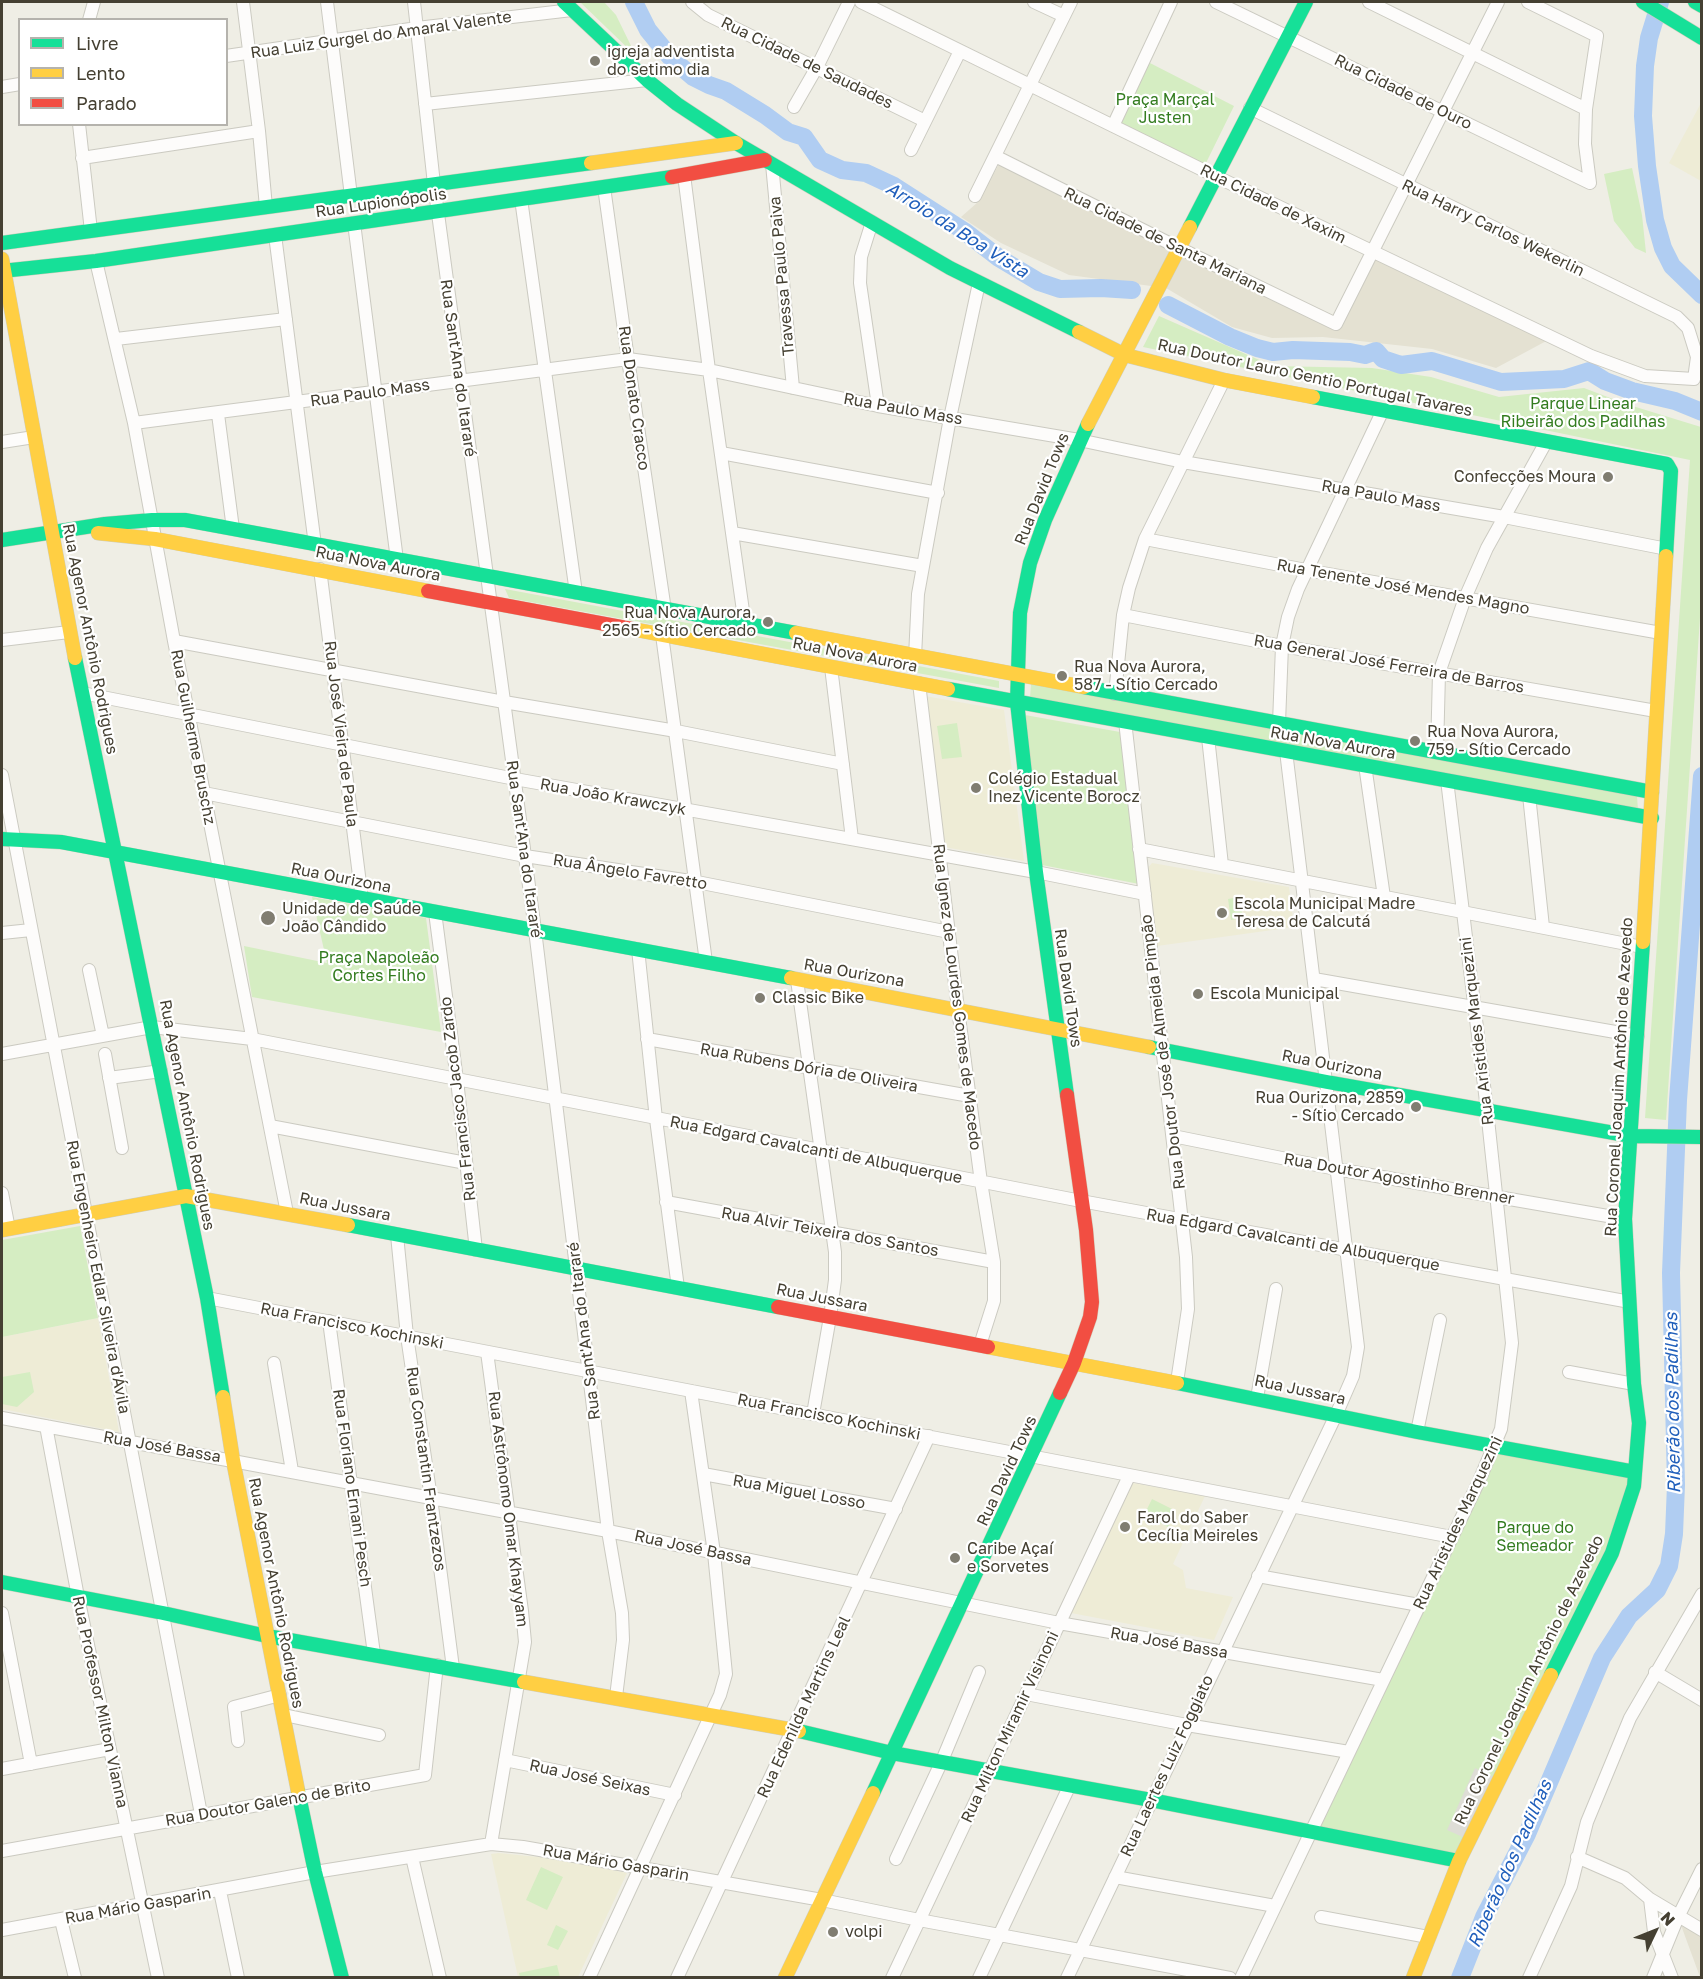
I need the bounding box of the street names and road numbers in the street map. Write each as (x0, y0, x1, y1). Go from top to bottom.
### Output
street label: Rua Luiz Gurgel do Amaral Valente (249, 7, 513, 63)
street label: Rua Cidade de Saudades (718, 13, 896, 113)
street label: Rua Cidade de Ouro (1331, 50, 1475, 134)
street label: Rua Cidade de Xaxim (1197, 160, 1349, 248)
street label: Rua Harry Carlos Wekerlin (1398, 175, 1588, 281)
street label: Rua Cidade de Santa Mariana (1060, 183, 1270, 299)
street label: Rua Lupionópolis (314, 184, 448, 222)
street label: Travessa Paulo Paiva (765, 195, 799, 357)
street label: Rua Sant'Ana do Itararé (436, 278, 480, 458)
street label: Rua Donato Cracco (614, 324, 654, 472)
street label: Rua Doutor Lauro Gentio Portugal Tavares (1156, 335, 1474, 421)
street label: Rua Paulo Mass (309, 375, 431, 411)
street label: Rua Paulo Mass (842, 389, 964, 429)
street label: Rua David Tows (1011, 430, 1073, 548)
street label: Rua Paulo Mass (1320, 476, 1442, 516)
street label: Rua Agenor Antônio Rodrigues (58, 522, 122, 756)
street label: Rua Nova Aurora (314, 542, 442, 586)
street label: Rua Tenente José Mendes Magno (1275, 555, 1531, 619)
street label: Rua General José Ferreira de Barros (1252, 631, 1526, 697)
street label: Rua Nova Aurora (791, 633, 919, 677)
street label: Rua José Vieira de Paula (320, 640, 362, 828)
street label: Rua Guilherme Bruschz (167, 648, 219, 826)
street label: Rua Nova Aurora (1269, 723, 1397, 763)
street label: Rua Sant'Ana do Itararé (502, 759, 546, 939)
street label: Rua João Krawczyk (538, 775, 688, 819)
street label: Rua Ignez de Lourdes Gomes de Macedo (929, 843, 985, 1151)
street label: Rua Ângelo Favretto (551, 850, 709, 894)
street label: Rua Ourizona (289, 859, 393, 897)
street label: Rua Doutor José de Almeida Pimpão (1137, 913, 1189, 1191)
street label: Rua Coronel Joaquim Antônio de Azevedo (1601, 917, 1637, 1237)
street label: Rua David Tows (1050, 927, 1086, 1049)
street label: Rua Aristides Marquezini (1456, 936, 1498, 1126)
street label: Rua Ourizona (802, 955, 906, 991)
street label: Rua Francisco Jacob Zardo (436, 996, 480, 1202)
street label: Rua Agenor Antônio Rodrigues (155, 998, 219, 1232)
street label: Rua Rubens Dória de Oliveira (699, 1039, 919, 1097)
street label: Rua Ourizona (1280, 1046, 1384, 1084)
street label: Rua Edgard Cavalcanti de Albuquerque (668, 1112, 964, 1188)
street label: Rua Engenheiro Edlar Silveira d'Ávila (62, 1138, 134, 1416)
street label: Rua Doutor Agostinho Brenner (1282, 1149, 1516, 1209)
street label: Rua Jussara (298, 1189, 392, 1225)
street label: Rua Alvir Teixeira dos Santos (720, 1203, 940, 1261)
street label: Rua Edgard Cavalcanti de Albuquerque (1145, 1205, 1441, 1275)
street label: Rua Sant'Ana do Itararé (564, 1241, 604, 1421)
street label: Rua Jussara (775, 1280, 869, 1316)
street label: Rua Francisco Kochinski (259, 1299, 445, 1353)
street label: Rua Constantin Frantzezos (402, 1365, 450, 1573)
street label: Rua Jussara (1253, 1371, 1347, 1409)
street label: Rua Floriano Ernani Pesch (329, 1388, 375, 1588)
street label: Rua Astrônomo Omar Khayyam (484, 1390, 532, 1628)
street label: Rua Francisco Kochinski (736, 1390, 922, 1444)
street label: Rua David Tows (973, 1413, 1041, 1529)
street label: Rua José Bassa (102, 1427, 222, 1467)
street label: Rua Aristides Marquezini (1409, 1433, 1507, 1613)
street label: Rua Miguel Losso (731, 1471, 867, 1513)
street label: Rua Agenor Antônio Rodrigues (244, 1476, 308, 1710)
street label: Rua José Bassa (633, 1526, 753, 1570)
street label: Rua Coronel Joaquim Antônio de Azevedo (1450, 1532, 1608, 1828)
street label: Rua Professor Milton Vianna (68, 1594, 132, 1810)
street label: Rua Edenilda Martins Leal (753, 1613, 855, 1801)
street label: Rua José Bassa (1109, 1623, 1229, 1663)
street label: Rua Milton Miramir Visinoni (957, 1628, 1063, 1826)
street label: Rua Laertes Luiz Foggiato (1116, 1672, 1218, 1860)
street label: Rua José Seixas (528, 1756, 652, 1800)
street label: Rua Doutor Galeno de Brito (164, 1775, 372, 1831)
street label: Rua Mário Gasparin (541, 1841, 691, 1885)
street label: Rua Mário Gasparin (63, 1884, 213, 1928)

